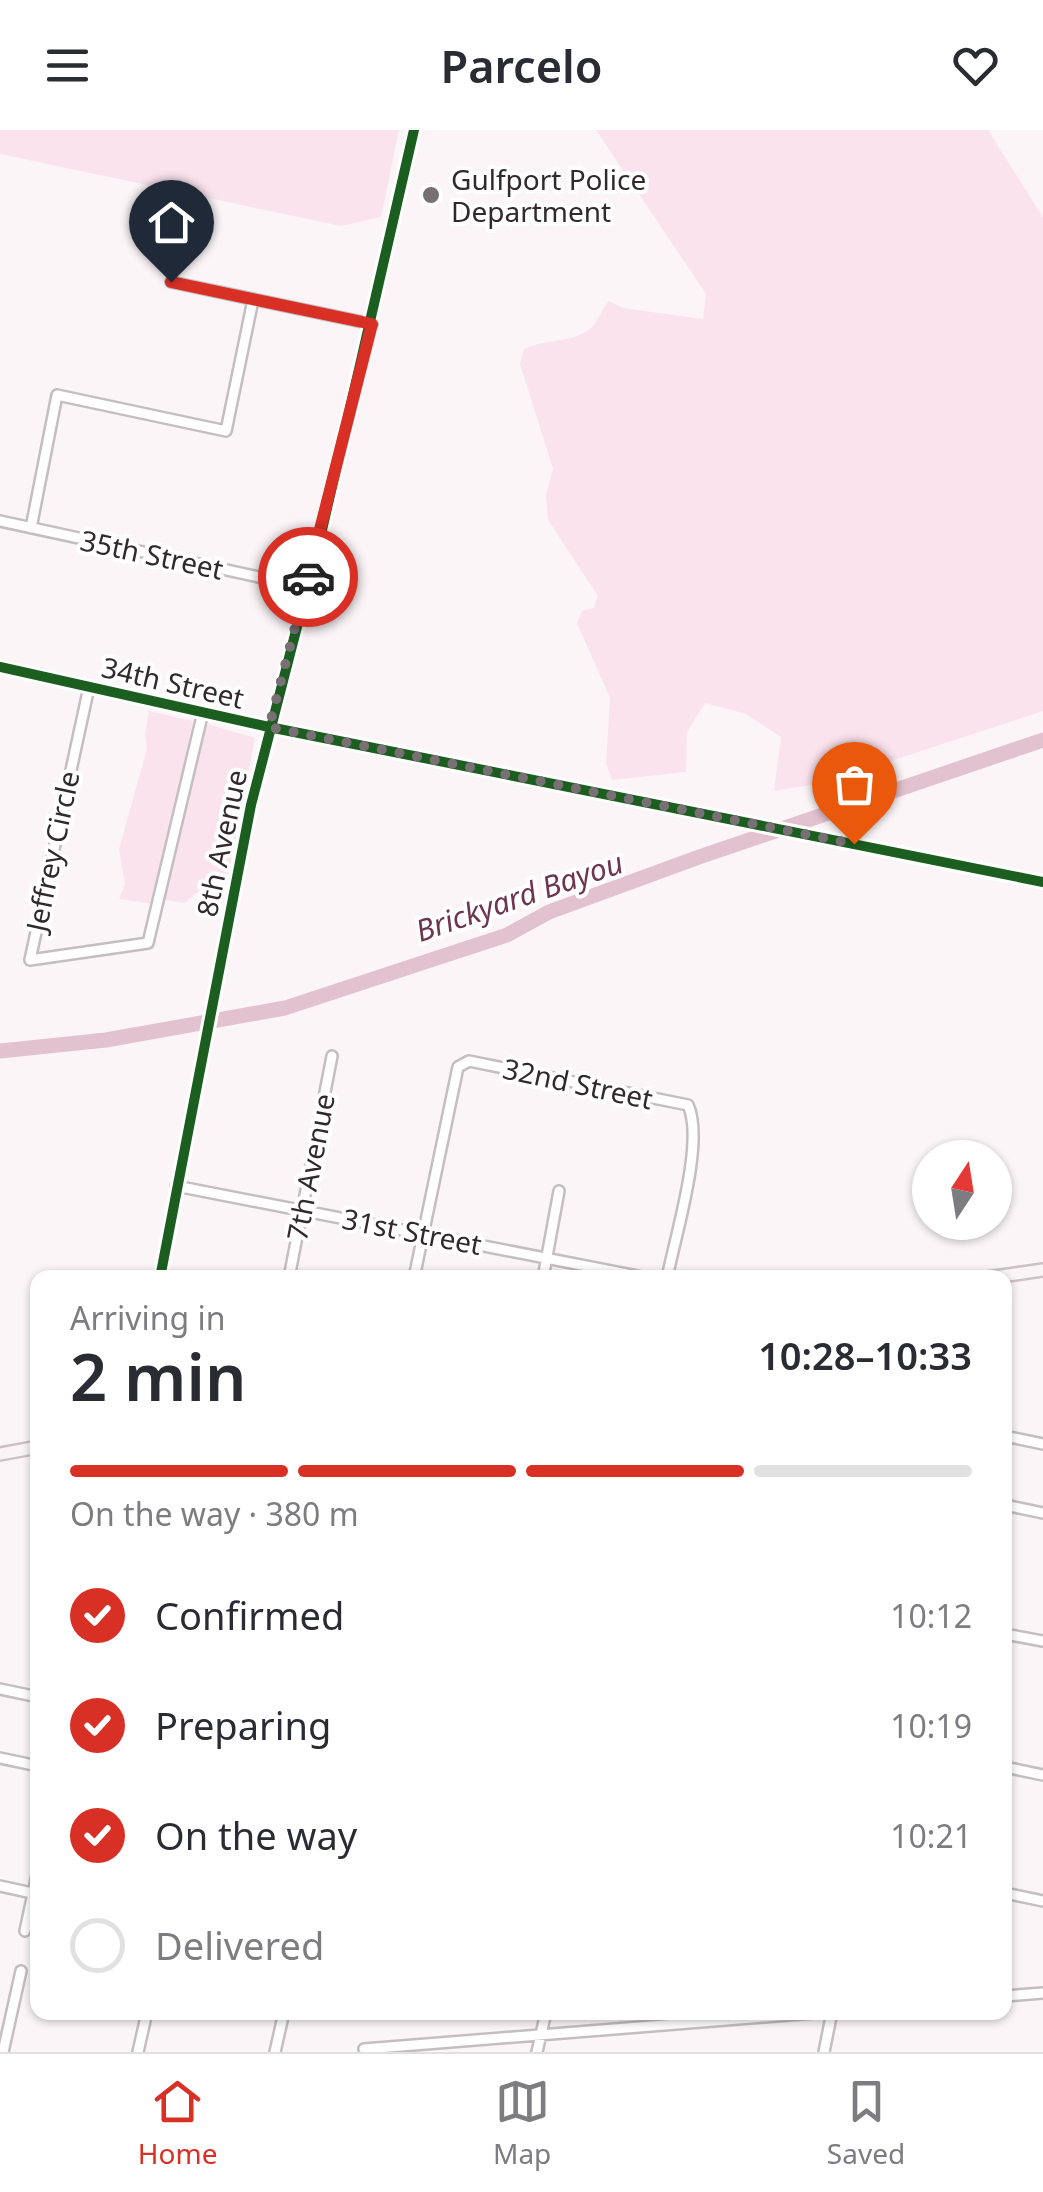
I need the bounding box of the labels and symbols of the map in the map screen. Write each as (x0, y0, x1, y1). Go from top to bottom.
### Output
place label: Gulfport Police Department (451, 160, 646, 230)
pin (129, 180, 214, 283)
marker: Gulfport Police Department (420, 184, 442, 206)
street label: 35th Street (77, 520, 227, 588)
courier (258, 527, 358, 627)
street label: 34th Street (98, 647, 248, 717)
pin (812, 742, 897, 845)
street label: 8th Avenue (187, 766, 255, 920)
street label: Jeffrey Circle (16, 767, 88, 938)
water label: Brickyard Bayou (410, 841, 628, 951)
street label: 32nd Street (500, 1049, 656, 1117)
street label: 7th Avenue (277, 1090, 343, 1244)
north arrow (912, 1140, 1012, 1240)
street label: 31st Street (339, 1199, 485, 1263)

